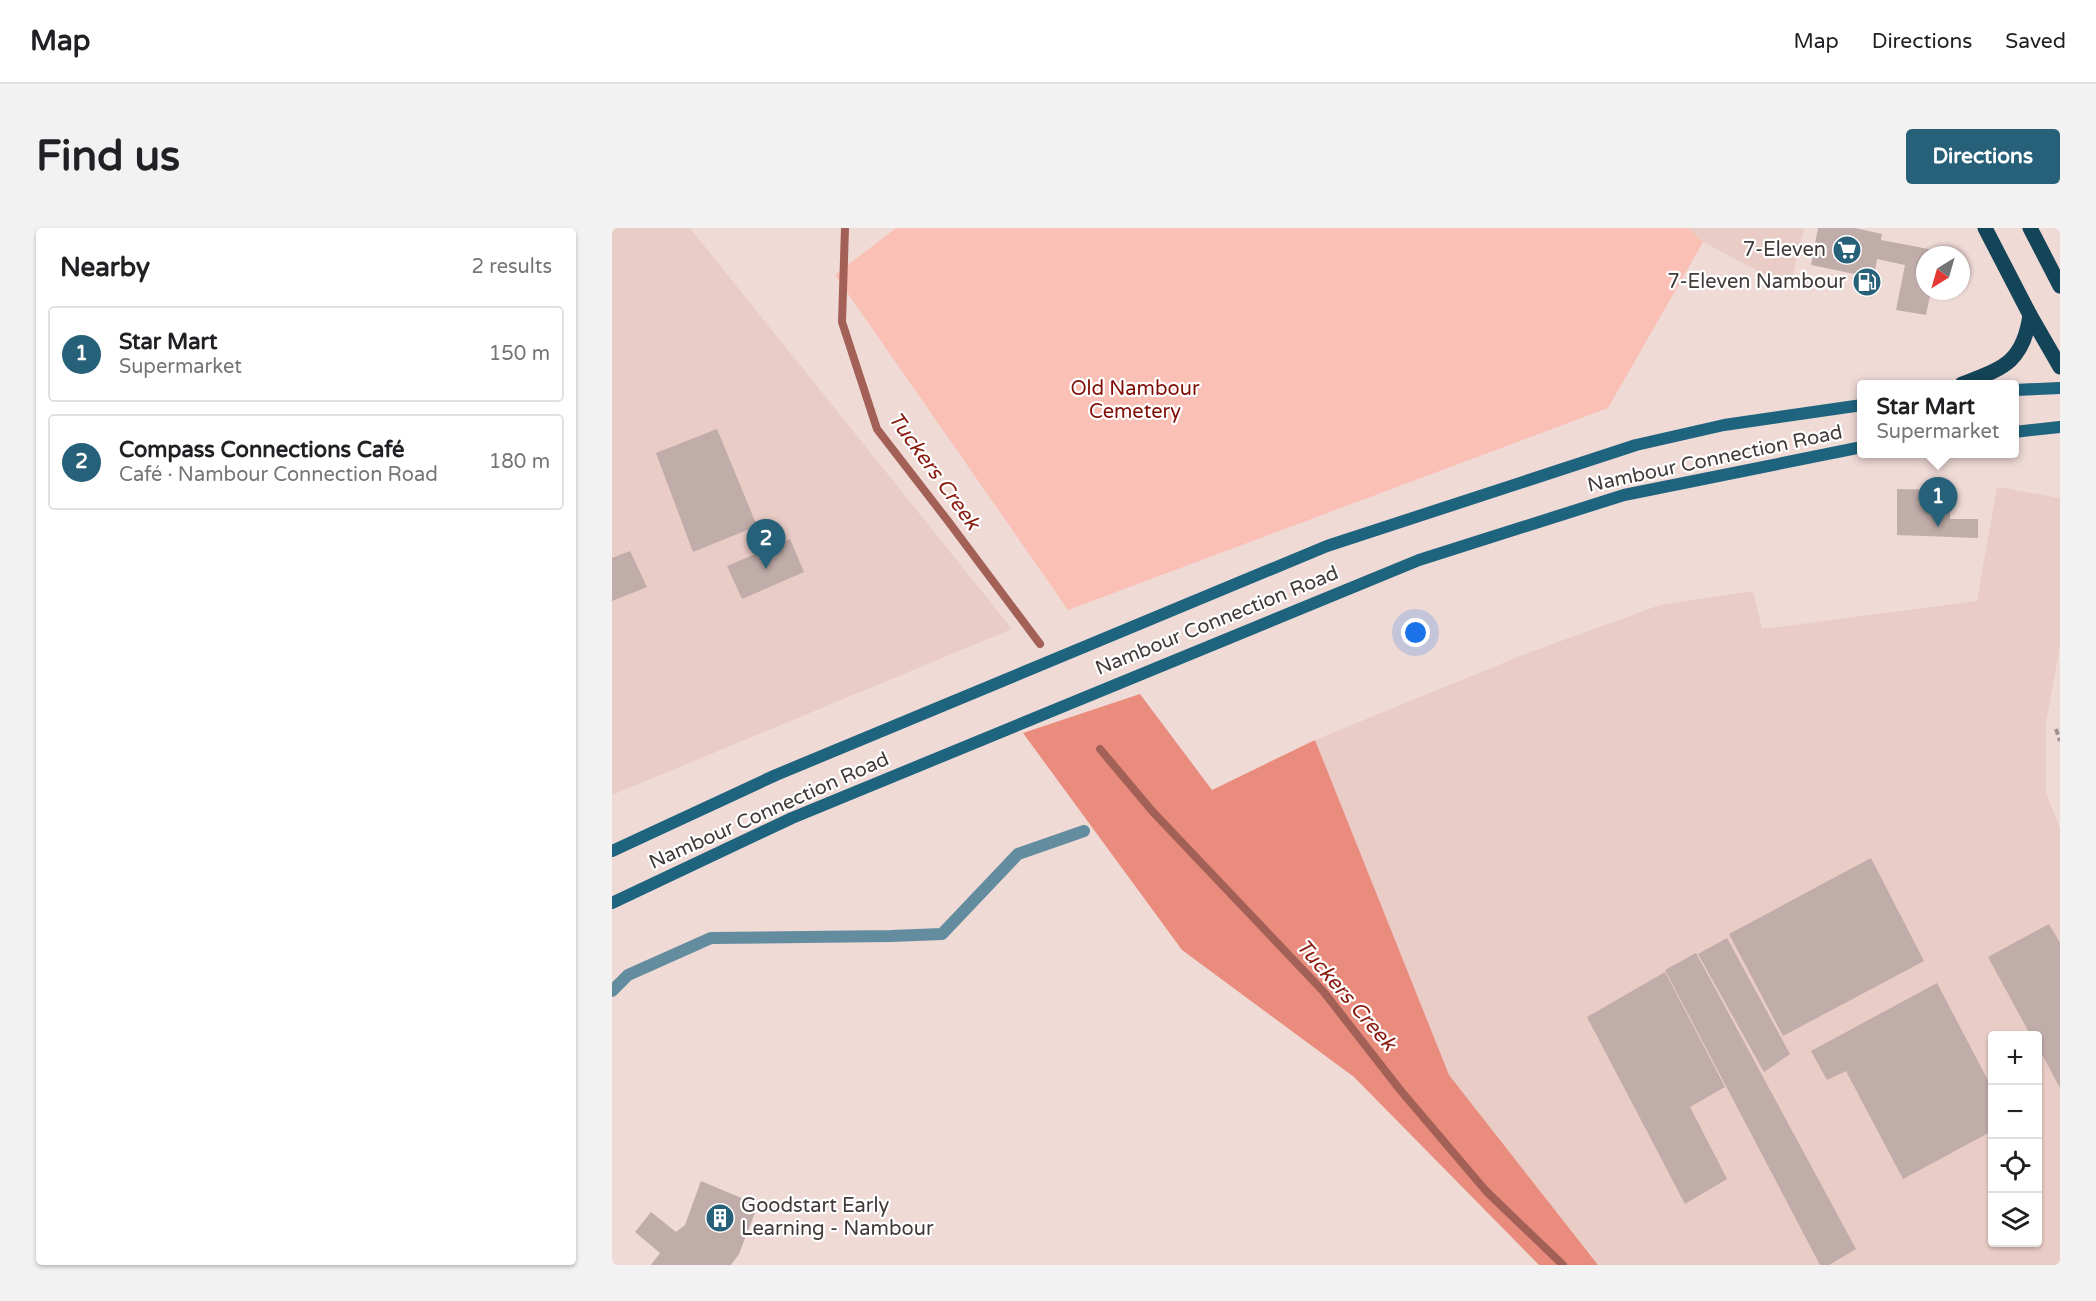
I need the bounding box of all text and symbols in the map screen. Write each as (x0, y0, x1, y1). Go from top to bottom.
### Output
text: Map (30, 24, 90, 58)
text: Map (1793, 29, 1839, 54)
text: Directions (1872, 29, 1972, 54)
text: Saved (2005, 29, 2066, 54)
button: Directions (1906, 129, 2060, 184)
text: Find us (36, 131, 180, 182)
supermarket icon: 7-Eleven (1831, 234, 1863, 266)
place label: 7-Eleven (1743, 238, 1826, 262)
north arrow (1916, 246, 1970, 300)
text: Nearby (60, 252, 150, 283)
text: 2 results (472, 255, 552, 279)
fuel station icon: 7-Eleven Nambour (1851, 266, 1883, 298)
place label: 7-Eleven Nambour (1667, 270, 1846, 294)
text: Star Mart (119, 329, 217, 355)
text: 1 (75, 342, 88, 366)
text: 150 m (489, 342, 550, 366)
text: Supermarket (119, 355, 242, 379)
park label: Old Nambour Cemetery (1070, 377, 1200, 424)
popup (1857, 380, 2019, 458)
text: Star Mart (1877, 394, 1975, 420)
water label: Tuckers Creek (883, 407, 986, 536)
street label: Nambour Connection Road (1585, 420, 1845, 498)
text: Supermarket (1877, 420, 1999, 444)
text: Compass Connections Café (119, 437, 404, 463)
text: 2 (75, 450, 88, 474)
text: 180 m (489, 450, 550, 474)
text: Café · Nambour Connection Road (119, 463, 438, 487)
pin: 1 (1918, 478, 1958, 527)
pin: 2 (746, 520, 786, 569)
street label: Nambour Connection Road (1092, 561, 1342, 681)
your location (1401, 618, 1430, 647)
street label: Nambour Connection Road (645, 747, 893, 875)
water label: Tuckers Creek (1291, 934, 1402, 1057)
map controls (1988, 1031, 2042, 1247)
button: + (1988, 1031, 2042, 1085)
button: − (1988, 1085, 2042, 1139)
button: locate (1988, 1139, 2042, 1193)
button: layers (1988, 1193, 2042, 1247)
place label: Goodstart Early Learning - Nambour (741, 1194, 934, 1241)
building icon: Goodstart Early Learning - Nambour (704, 1202, 736, 1234)

